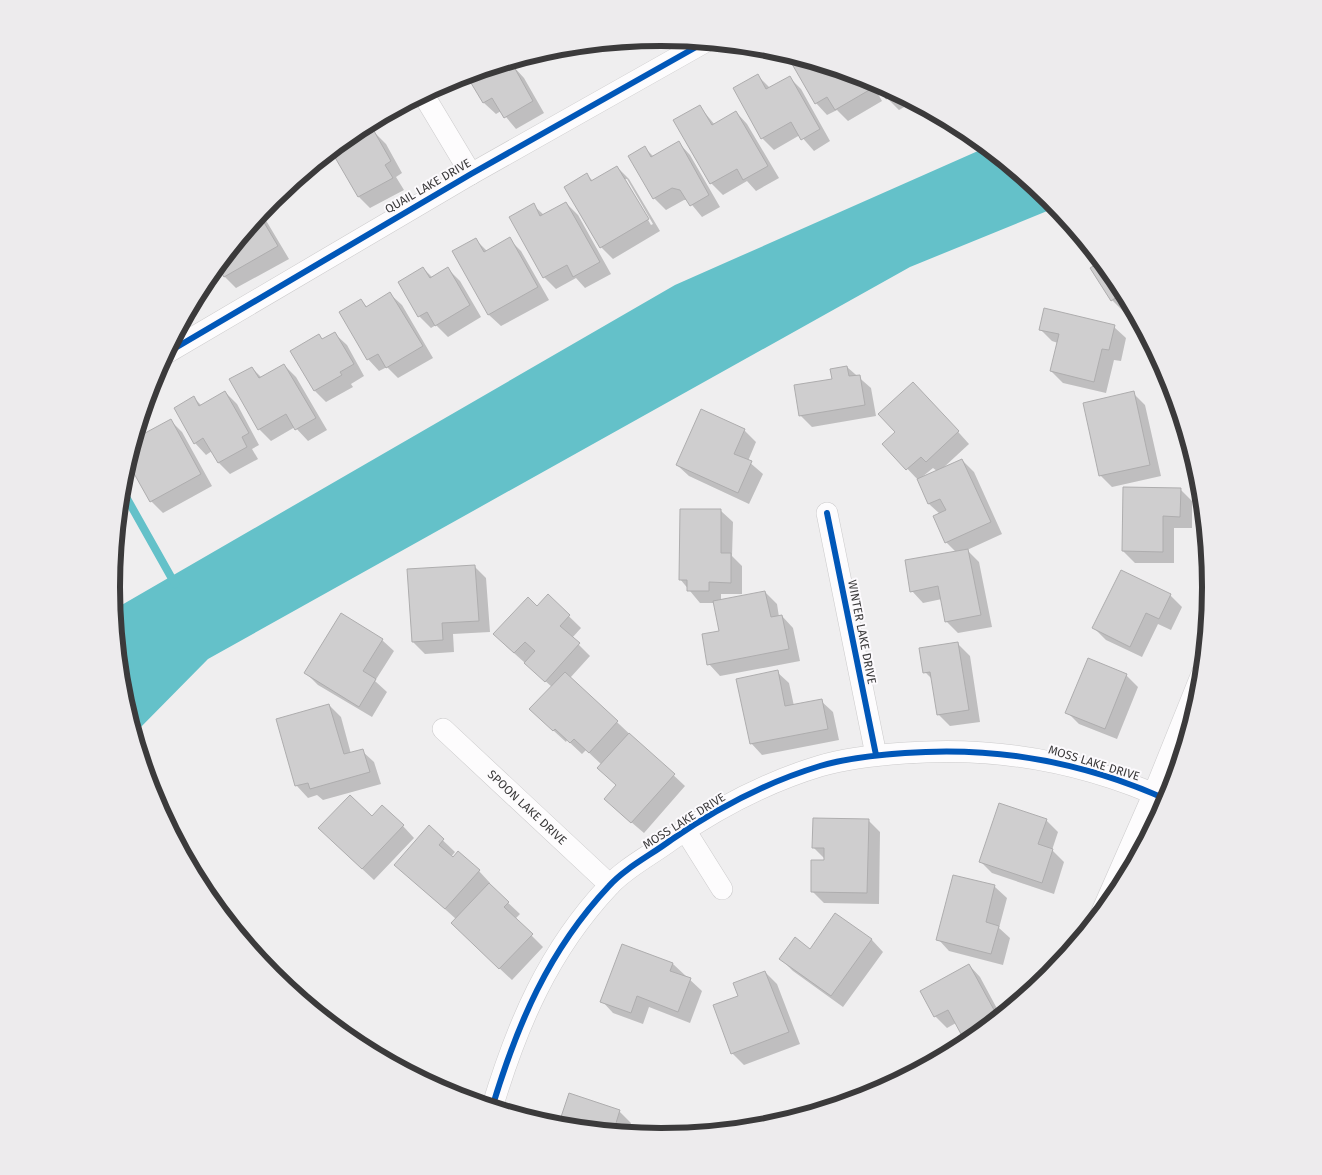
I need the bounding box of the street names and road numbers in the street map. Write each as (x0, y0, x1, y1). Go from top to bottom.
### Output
street label: QUAIL LAKE DRIVE (383, 156, 473, 216)
street label: WINTER LAKE DRIVE (845, 579, 879, 685)
street label: MOSS LAKE DRIVE (1047, 742, 1141, 784)
street label: SPOON LAKE DRIVE (485, 767, 569, 848)
street label: MOSS LAKE DRIVE (640, 790, 728, 852)

